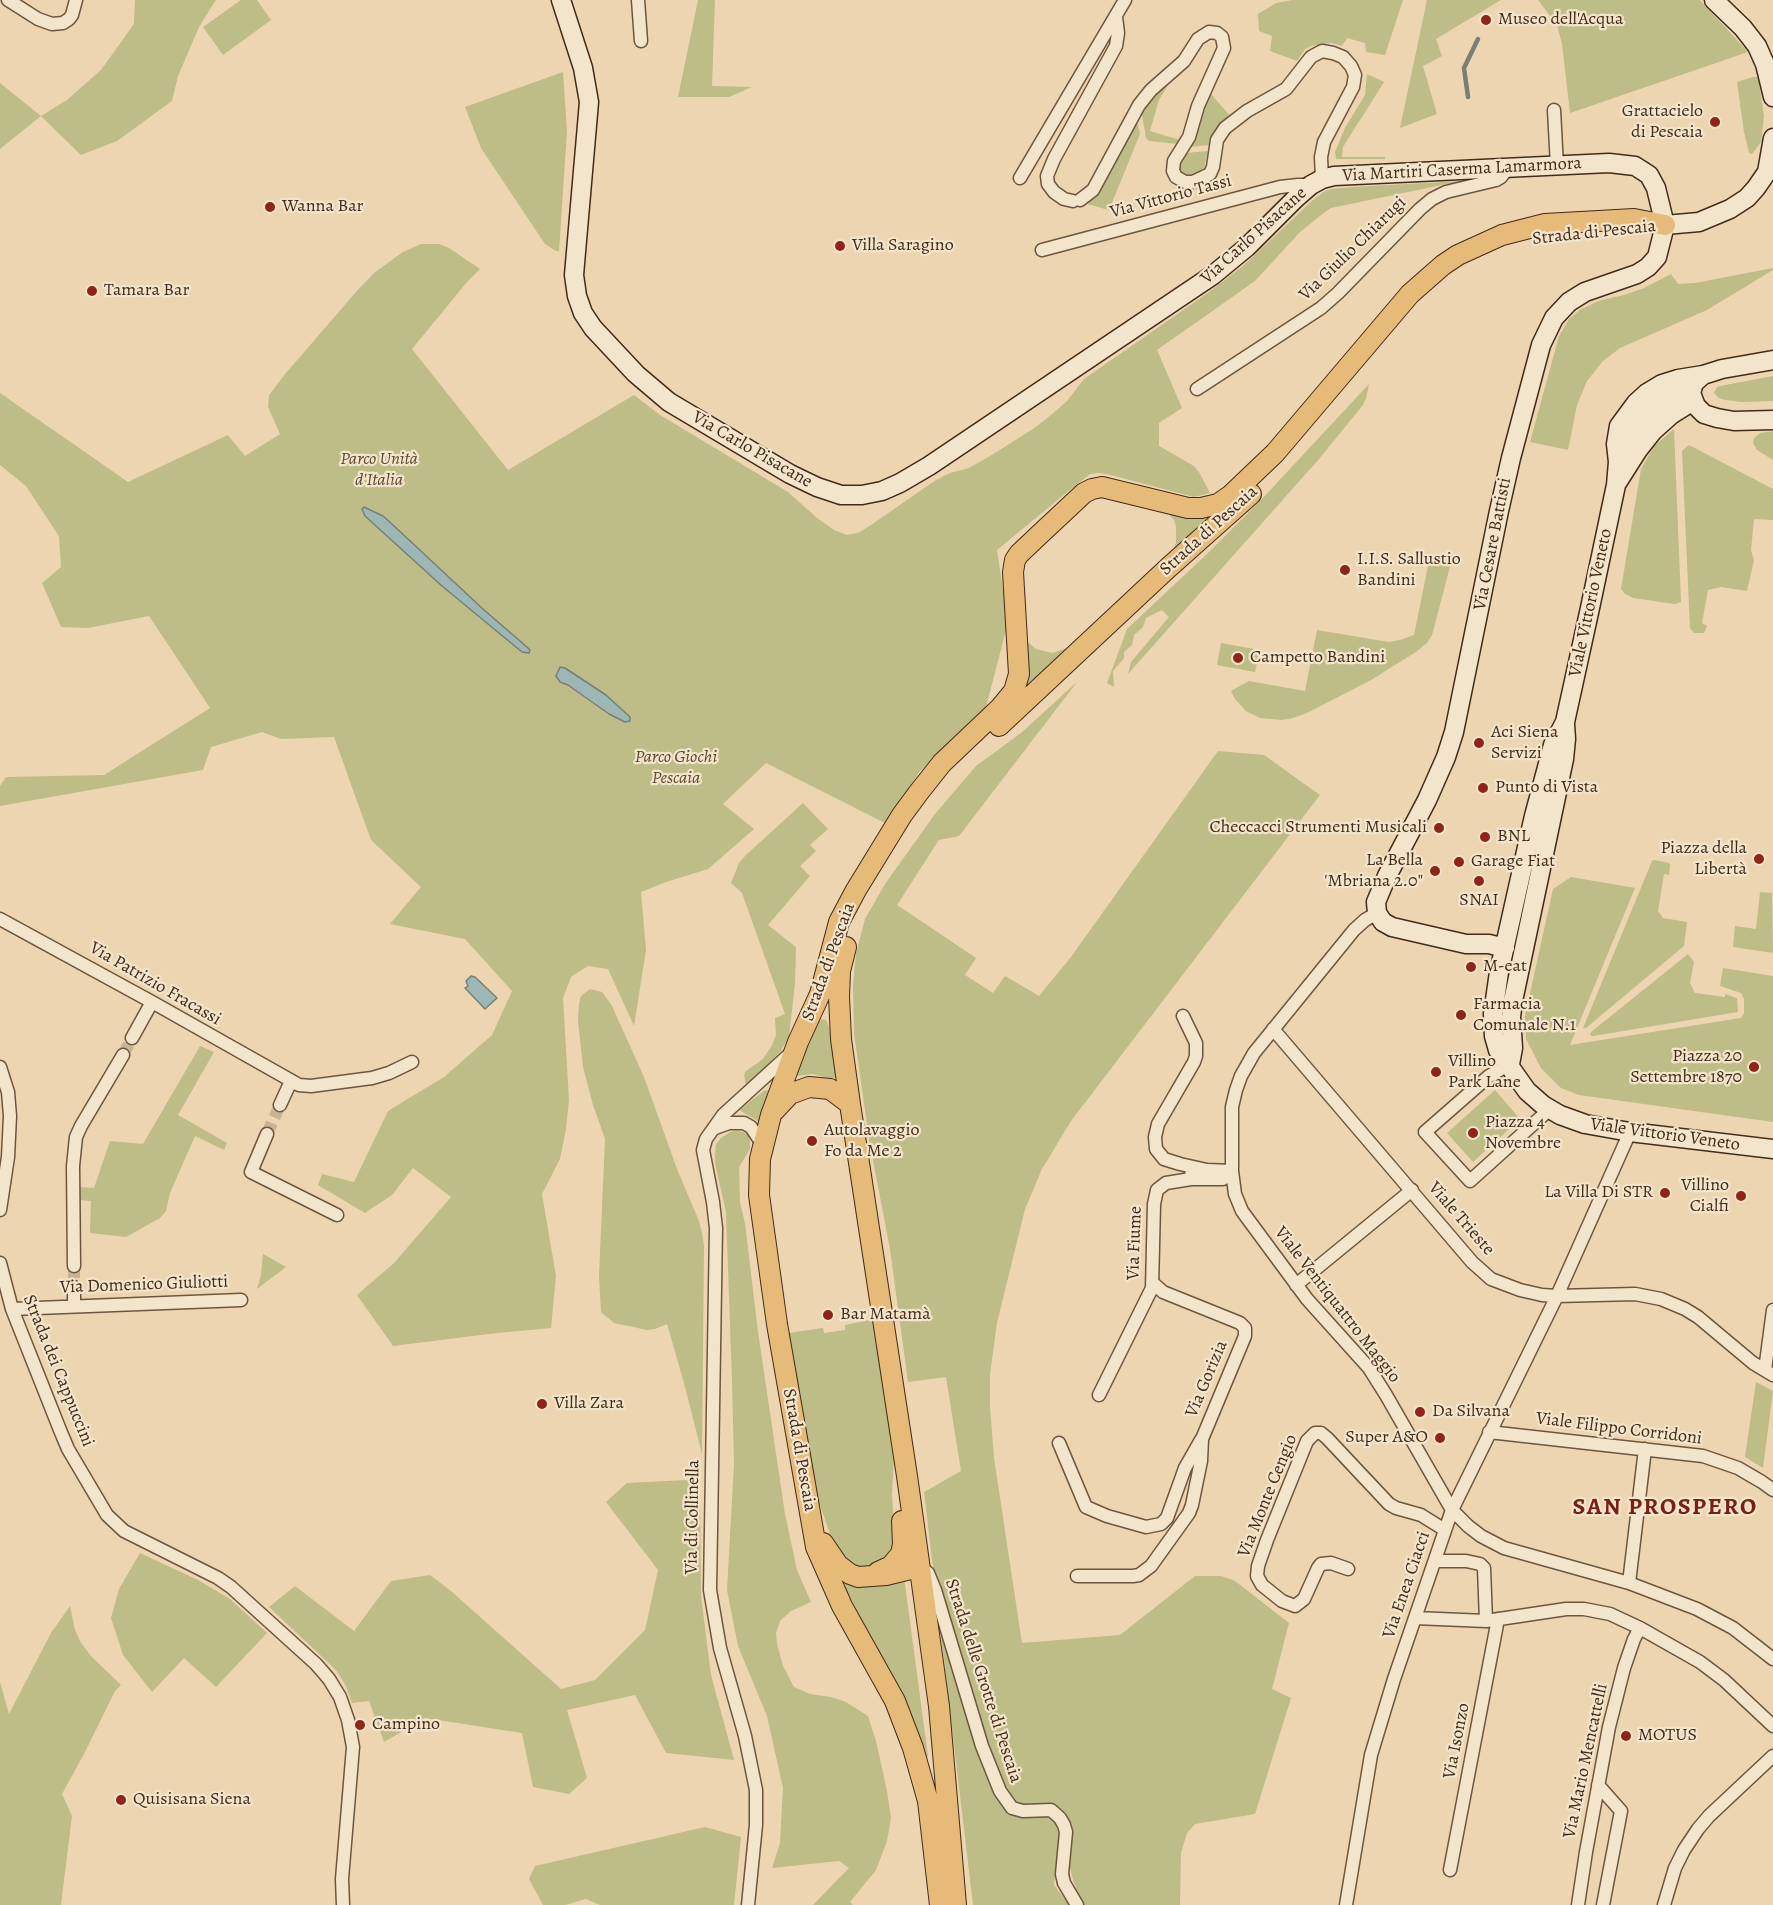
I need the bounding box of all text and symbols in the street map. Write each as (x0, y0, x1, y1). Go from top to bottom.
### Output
place label: Museo dell'Acqua (1498, 9, 1623, 31)
marker: Museo dell'Acqua (1479, 13, 1493, 27)
place label: Grattacielo di Pescaia (1622, 101, 1703, 144)
marker: Grattacielo di Pescaia (1708, 115, 1722, 129)
street label: Via Martiri Caserma Lamarmora (1342, 153, 1582, 187)
street label: Via Vittorio Tassi (1108, 170, 1234, 224)
street label: Via Carlo Pisacane (1197, 183, 1311, 289)
street label: Via Giulio Chiarugi (1295, 192, 1411, 306)
place label: Wanna Bar (282, 196, 363, 218)
marker: Wanna Bar (263, 200, 277, 214)
street label: Strada di Pescaia (1531, 216, 1657, 250)
place label: Villa Saragino (852, 235, 954, 257)
marker: Villa Saragino (833, 239, 847, 253)
place label: Tamara Bar (104, 280, 189, 302)
marker: Tamara Bar (85, 284, 99, 298)
street label: Via Carlo Pisacane (688, 407, 816, 493)
park label: Parco Unità d'Italia (340, 449, 418, 492)
street label: Via Cesare Battisti (1470, 476, 1516, 612)
street label: Strada di Pescaia (1156, 481, 1262, 581)
street label: Viale Vittorio Veneto (1565, 527, 1617, 679)
place label: I.I.S. Sallustio Bandini (1357, 549, 1461, 592)
marker: I.I.S. Sallustio Bandini (1338, 563, 1352, 577)
place label: Campetto Bandini (1250, 647, 1385, 669)
marker: Campetto Bandini (1231, 651, 1245, 665)
place label: Aci Siena Servizi (1491, 722, 1558, 764)
marker: Aci Siena Servizi (1472, 736, 1486, 750)
park label: Parco Giochi Pescaia (635, 747, 717, 789)
place label: Punto di Vista (1495, 777, 1598, 799)
marker: Punto di Vista (1476, 781, 1490, 795)
place label: Checcacci Strumenti Musicali (1209, 817, 1427, 839)
marker: Checcacci Strumenti Musicali (1432, 821, 1446, 835)
place label: BNL (1497, 826, 1530, 848)
marker: BNL (1478, 830, 1492, 844)
place label: Piazza della Libertà (1660, 838, 1747, 880)
place label: La Bella 'Mbriana 2.0" (1324, 850, 1423, 892)
place label: Garage Fiat (1471, 851, 1555, 873)
marker: Piazza della Libertà (1752, 852, 1766, 866)
marker: Garage Fiat (1452, 855, 1466, 869)
marker: La Bella 'Mbriana 2.0" (1428, 864, 1442, 878)
marker: SNAI (1472, 874, 1486, 888)
place label: SNAI (1459, 890, 1499, 912)
street label: Strada di Pescaia (798, 900, 860, 1024)
street label: Via Patrizio Fracassi (85, 938, 225, 1030)
place label: M-eat (1483, 956, 1527, 978)
marker: M-eat (1464, 960, 1478, 974)
place label: Farmacia Comunale N.1 (1473, 994, 1576, 1036)
marker: Farmacia Comunale N.1 (1454, 1008, 1468, 1022)
place label: Piazza 20 Settembre 1870 (1630, 1046, 1742, 1088)
place label: Villino Park Lane (1448, 1051, 1521, 1094)
marker: Piazza 20 Settembre 1870 (1747, 1060, 1761, 1074)
marker: Villino Park Lane (1429, 1065, 1443, 1079)
place label: Piazza 4 Novembre (1485, 1112, 1561, 1154)
street label: Viale Vittorio Veneto (1589, 1114, 1741, 1156)
place label: Autolavaggio Fo da Me 2 (824, 1120, 919, 1162)
marker: Piazza 4 Novembre (1466, 1126, 1480, 1140)
marker: Autolavaggio Fo da Me 2 (805, 1134, 819, 1148)
place label: Villino Cialfi (1681, 1175, 1729, 1218)
street label: Viale Trieste (1423, 1178, 1499, 1260)
place label: La Villa Di STR (1544, 1182, 1653, 1204)
marker: La Villa Di STR (1658, 1186, 1672, 1200)
marker: Villino Cialfi (1734, 1189, 1748, 1203)
street label: Via Fiume (1123, 1206, 1147, 1280)
street label: Viale Ventiquattro Maggio (1269, 1223, 1405, 1387)
street label: Via Domenico Giuliotti (59, 1271, 229, 1299)
street label: Strada dei Cappuccini (18, 1292, 98, 1450)
place label: Bar Matamà (840, 1304, 931, 1326)
marker: Bar Matamà (821, 1308, 835, 1322)
street label: Via Gorizia (1181, 1337, 1233, 1421)
street label: Strada di Pescaia (778, 1387, 820, 1513)
place label: Villa Zara (554, 1393, 624, 1415)
marker: Villa Zara (535, 1397, 549, 1411)
place label: Da Silvana (1432, 1401, 1510, 1423)
marker: Da Silvana (1413, 1405, 1427, 1419)
street label: Viale Filippo Corridoni (1535, 1408, 1703, 1450)
place label: Super A&O (1345, 1427, 1428, 1449)
street label: Via Monte Cengio (1234, 1431, 1302, 1561)
marker: Super A&O (1433, 1431, 1447, 1445)
street label: Via di Collinella (681, 1460, 705, 1574)
district label: SAN PROSPERO (1572, 1494, 1758, 1522)
street label: Via Enea Ciacci (1379, 1529, 1435, 1641)
street label: Strada delle Grotte di Pescaia (940, 1576, 1026, 1786)
street label: Via Mario Mencattelli (1559, 1682, 1613, 1840)
street label: Via Isonzo (1439, 1701, 1475, 1781)
place label: Campino (372, 1714, 440, 1736)
marker: Campino (353, 1718, 367, 1732)
place label: MOTUS (1638, 1725, 1697, 1747)
marker: MOTUS (1619, 1729, 1633, 1743)
place label: Quisisana Siena (133, 1789, 251, 1811)
marker: Quisisana Siena (114, 1793, 128, 1807)

